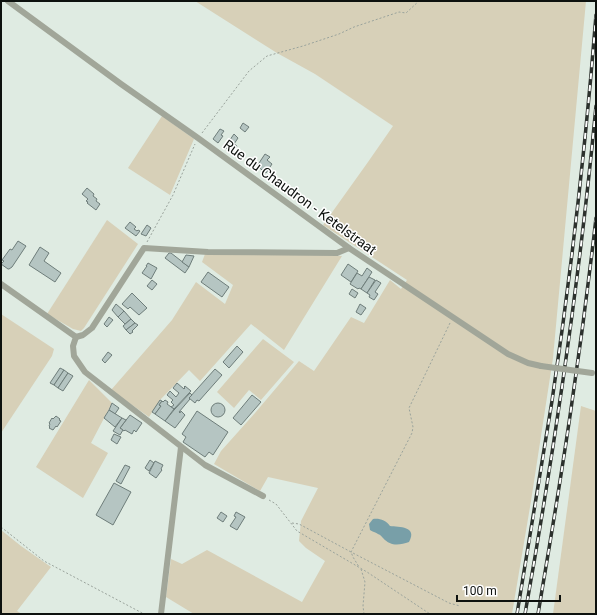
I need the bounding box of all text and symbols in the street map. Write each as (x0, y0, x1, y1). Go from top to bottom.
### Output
street label: Rue du Chaudron - Ketelstraat (220, 136, 380, 258)
scale bar (457, 577, 560, 603)
text: 100 m (463, 584, 497, 598)

